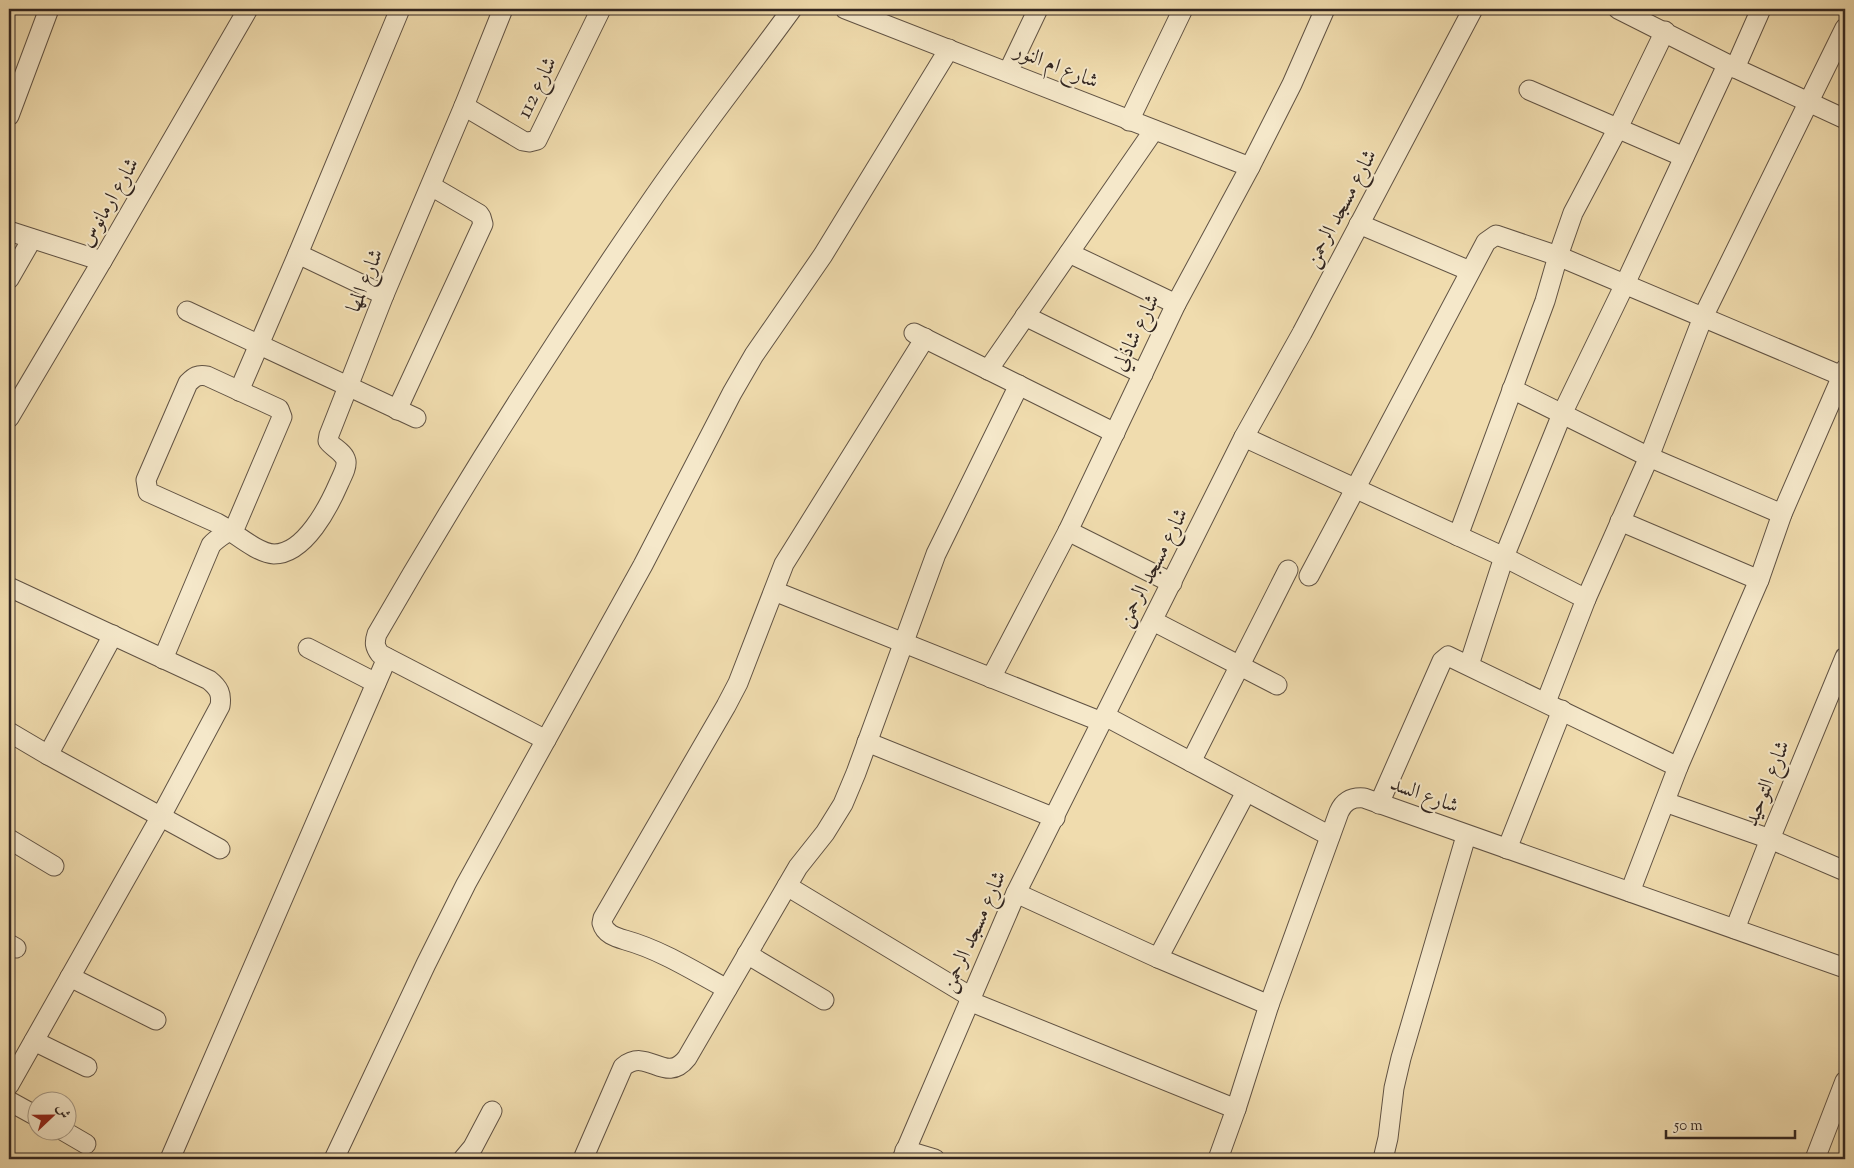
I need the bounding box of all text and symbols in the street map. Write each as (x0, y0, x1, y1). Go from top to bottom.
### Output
street label: شارع ام النور (1007, 36, 1103, 98)
street label: شارع 112 (510, 52, 567, 124)
street label: شارع مسجد الرحمن (1298, 145, 1387, 274)
street label: شارع ارمانوس (72, 153, 149, 254)
street label: شارع المها (340, 245, 393, 318)
street label: شارع شاذلي (1106, 289, 1169, 377)
street label: شارع مسجد الرحمن (1111, 503, 1198, 633)
street label: شارع التوحيد (1737, 737, 1800, 832)
street label: شارع السد (1385, 770, 1462, 823)
street label: شارع مسجد الرحمن (935, 866, 1016, 998)
north arrow (28, 1090, 78, 1140)
text: ش (50, 1102, 74, 1122)
scale bar (1666, 1108, 1795, 1140)
text: 50 m (1673, 1116, 1703, 1137)

